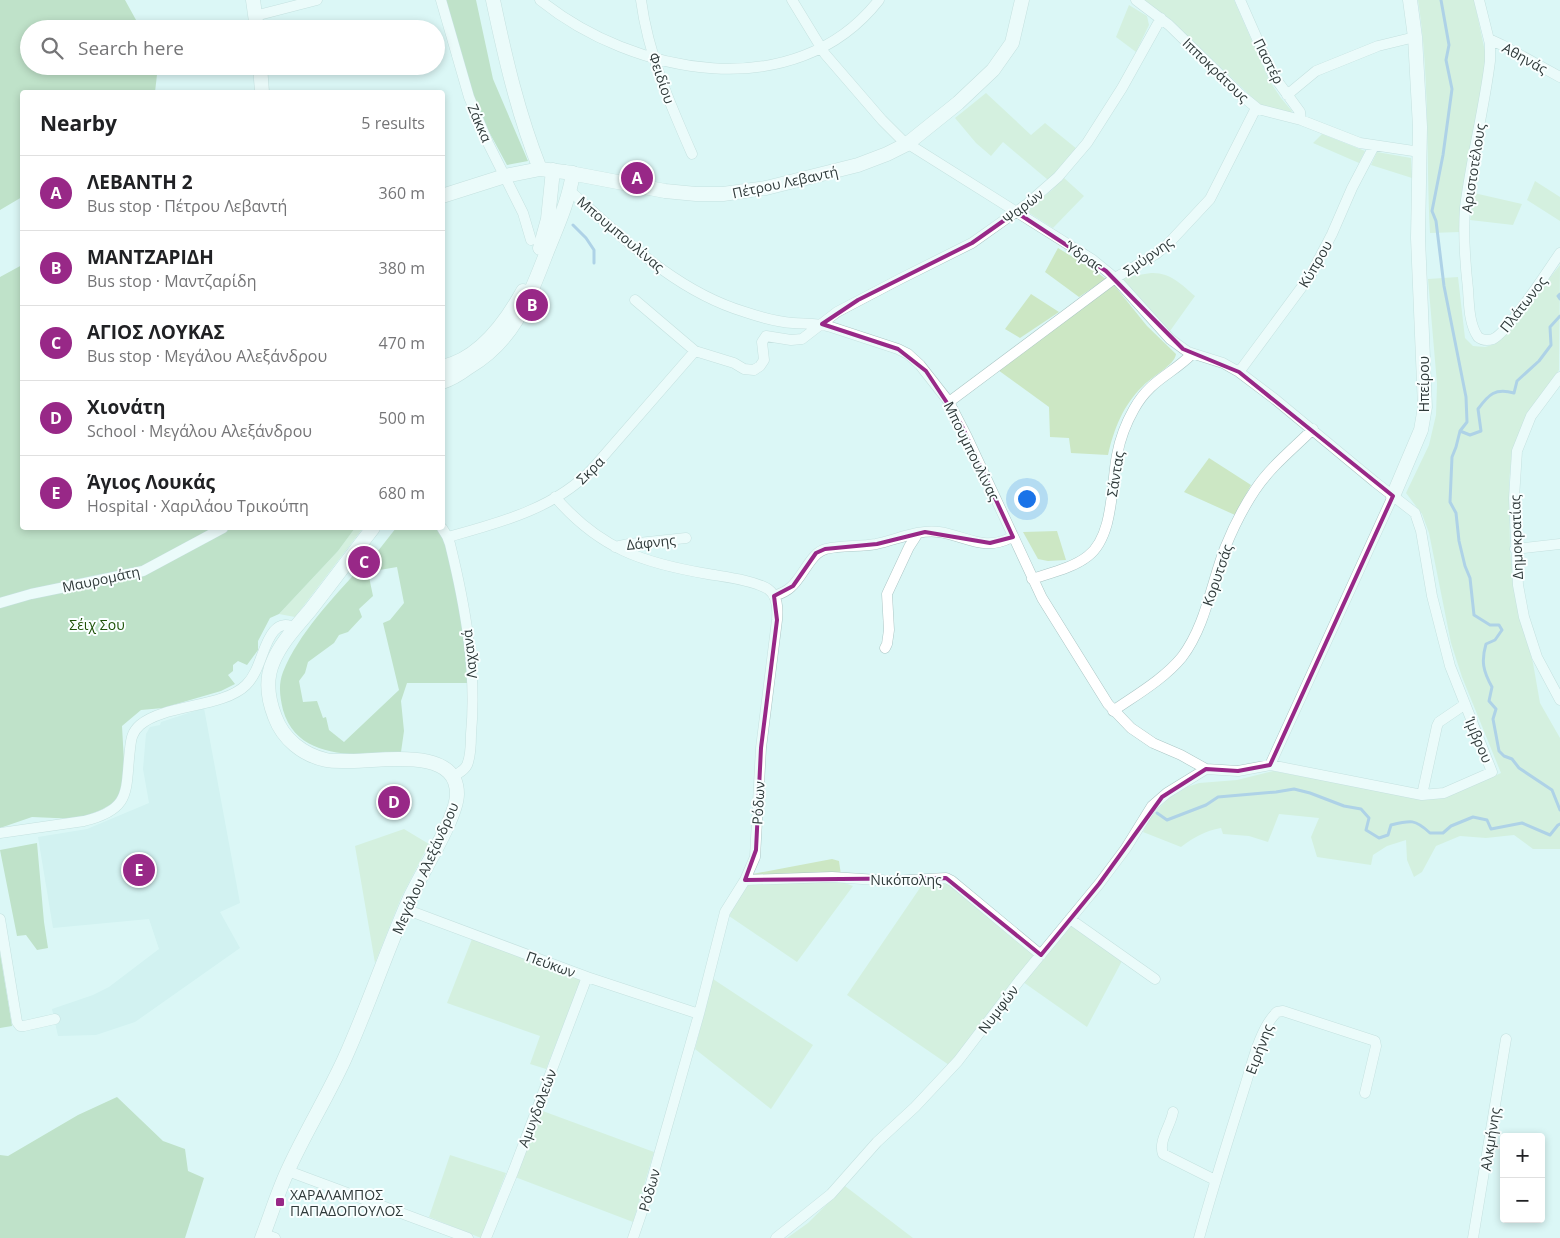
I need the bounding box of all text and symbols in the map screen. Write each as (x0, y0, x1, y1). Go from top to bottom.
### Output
search box (20, 20, 445, 75)
icon: search (38, 34, 66, 62)
street label: Ιπποκράτους (1179, 34, 1253, 107)
text: Search here (78, 35, 184, 61)
street label: Παστέρ (1249, 35, 1289, 87)
street label: Αθηνάς (1499, 38, 1551, 78)
street label: Φειδίου (644, 50, 680, 106)
street label: Ζάκκα (463, 101, 497, 145)
text: Nearby (40, 109, 117, 137)
text: 5 results (361, 112, 425, 134)
street label: Αριστοτέλους (1457, 122, 1489, 214)
pin: A (621, 159, 653, 197)
street label: Πέτρου Λεβαντή (730, 162, 840, 202)
text: ΛΕΒΑΝΤΗ 2 (87, 169, 193, 195)
text: A (50, 182, 62, 204)
text: 360 m (379, 182, 425, 204)
street label: Ψαρών (999, 184, 1047, 228)
street label: Μπουμπουλίνας (573, 192, 669, 276)
text: Bus stop · Πέτρου Λεβαντή (87, 195, 287, 217)
street label: Σμύρνης (1119, 232, 1177, 280)
street label: Ύδρας (1060, 236, 1107, 276)
street label: Κύπρου (1294, 237, 1336, 291)
text: ΜΑΝΤΖΑΡΙΔΗ (87, 244, 214, 270)
text: B (51, 257, 61, 279)
text: 380 m (379, 257, 425, 279)
text: Bus stop · Μαντζαρίδη (87, 270, 257, 292)
street label: Πλάτωνος (1495, 272, 1551, 336)
pin: B (516, 286, 548, 324)
text: ΑΓΙΟΣ ΛΟΥΚΑΣ (87, 319, 225, 345)
text: C (51, 332, 61, 354)
text: 470 m (379, 332, 425, 354)
text: Bus stop · Μεγάλου Αλεξάνδρου (87, 345, 327, 367)
street label: Ηπείρου (1414, 356, 1433, 412)
text: Χιονάτη (87, 394, 166, 420)
street label: Μπουμπουλίνας (940, 398, 1004, 504)
text: D (50, 407, 62, 429)
text: 500 m (379, 407, 425, 429)
text: School · Μεγάλου Αλεξάνδρου (87, 420, 312, 442)
street label: Σάντας (1102, 450, 1128, 498)
street label: Σκρα (572, 452, 608, 488)
text: Άγιος Λουκάς (87, 469, 215, 495)
text: E (52, 482, 60, 504)
text: 680 m (379, 482, 425, 504)
your location (1014, 486, 1040, 512)
street label: Δημοκρατίας (1505, 494, 1527, 580)
text: Hospital · Χαριλάου Τρικούπη (87, 495, 309, 517)
street label: Δάφνης (625, 530, 677, 554)
street label: Κορυτσάς (1198, 541, 1237, 609)
pin: C (348, 543, 380, 581)
street label: Μαυρομάτη (60, 562, 142, 596)
park label: Σέιχ Σου (69, 615, 125, 634)
street label: Λαχανά (457, 628, 481, 680)
street label: Ίμβρου (1461, 713, 1497, 766)
street label: Ρόδων (747, 781, 769, 825)
pin: D (378, 783, 410, 821)
street label: Μεγάλου Αλεξάνδρου (387, 799, 463, 937)
pin: E (123, 851, 155, 889)
street label: Νικόπολης (870, 870, 942, 889)
street label: Πεύκων (524, 946, 578, 982)
street label: Νυμφών (974, 981, 1022, 1037)
street label: Ειρήνης (1241, 1021, 1277, 1077)
street label: Αμυγδαλεών (513, 1066, 561, 1150)
street label: Αλκμήνης (1476, 1106, 1504, 1172)
map controls (1500, 1133, 1545, 1223)
button: + (1500, 1133, 1545, 1178)
street label: Ρόδων (634, 1166, 664, 1214)
button: − (1500, 1178, 1545, 1223)
place label: ΧΑΡΑΛΑΜΠΟΣ ΠΑΠΑΔΟΠΟΥΛΟΣ (290, 1185, 403, 1220)
marker: ΧΑΡΑΛΑΜΠΟΣ ΠΑΠΑΔΟΠΟΥΛΟΣ (274, 1196, 286, 1208)

